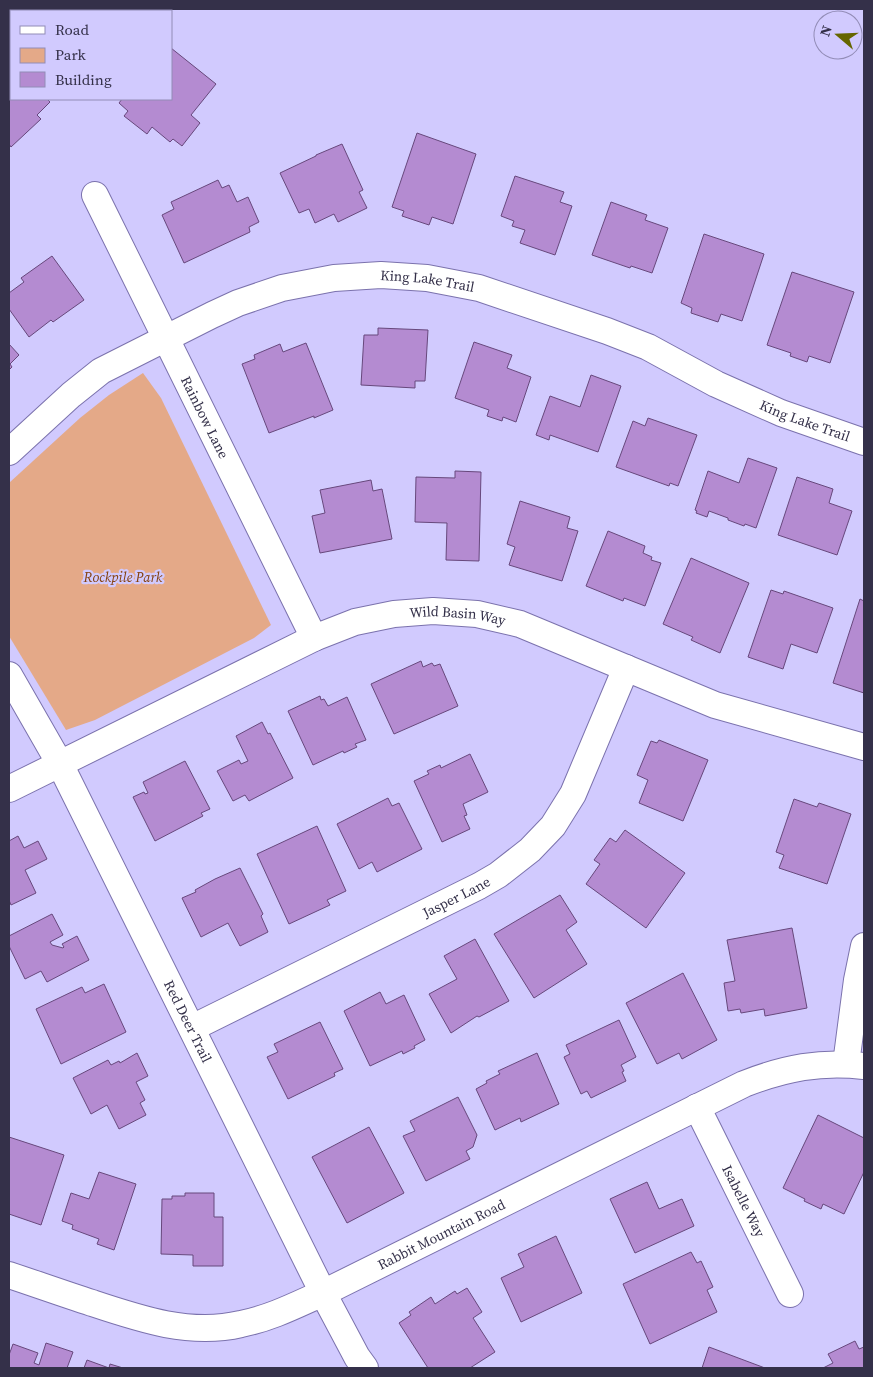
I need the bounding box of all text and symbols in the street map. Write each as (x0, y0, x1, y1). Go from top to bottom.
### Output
legend (10, 10, 172, 100)
north arrow (813, 10, 863, 60)
text: Road (55, 19, 89, 40)
text: N (815, 23, 837, 39)
text: Park (55, 44, 87, 65)
text: Building (55, 69, 112, 90)
street label: King Lake Trail (380, 265, 476, 297)
street label: Rainbow Lane (176, 373, 234, 462)
street label: King Lake Trail (757, 395, 853, 446)
park label: Rockpile Park (83, 567, 163, 587)
street label: Wild Basin Way (409, 601, 508, 631)
street label: Jasper Lane (418, 872, 494, 923)
street label: Red Deer Trail (159, 977, 217, 1066)
street label: Isabelle Way (717, 1162, 771, 1241)
street label: Rabbit Mountain Road (374, 1194, 509, 1274)

